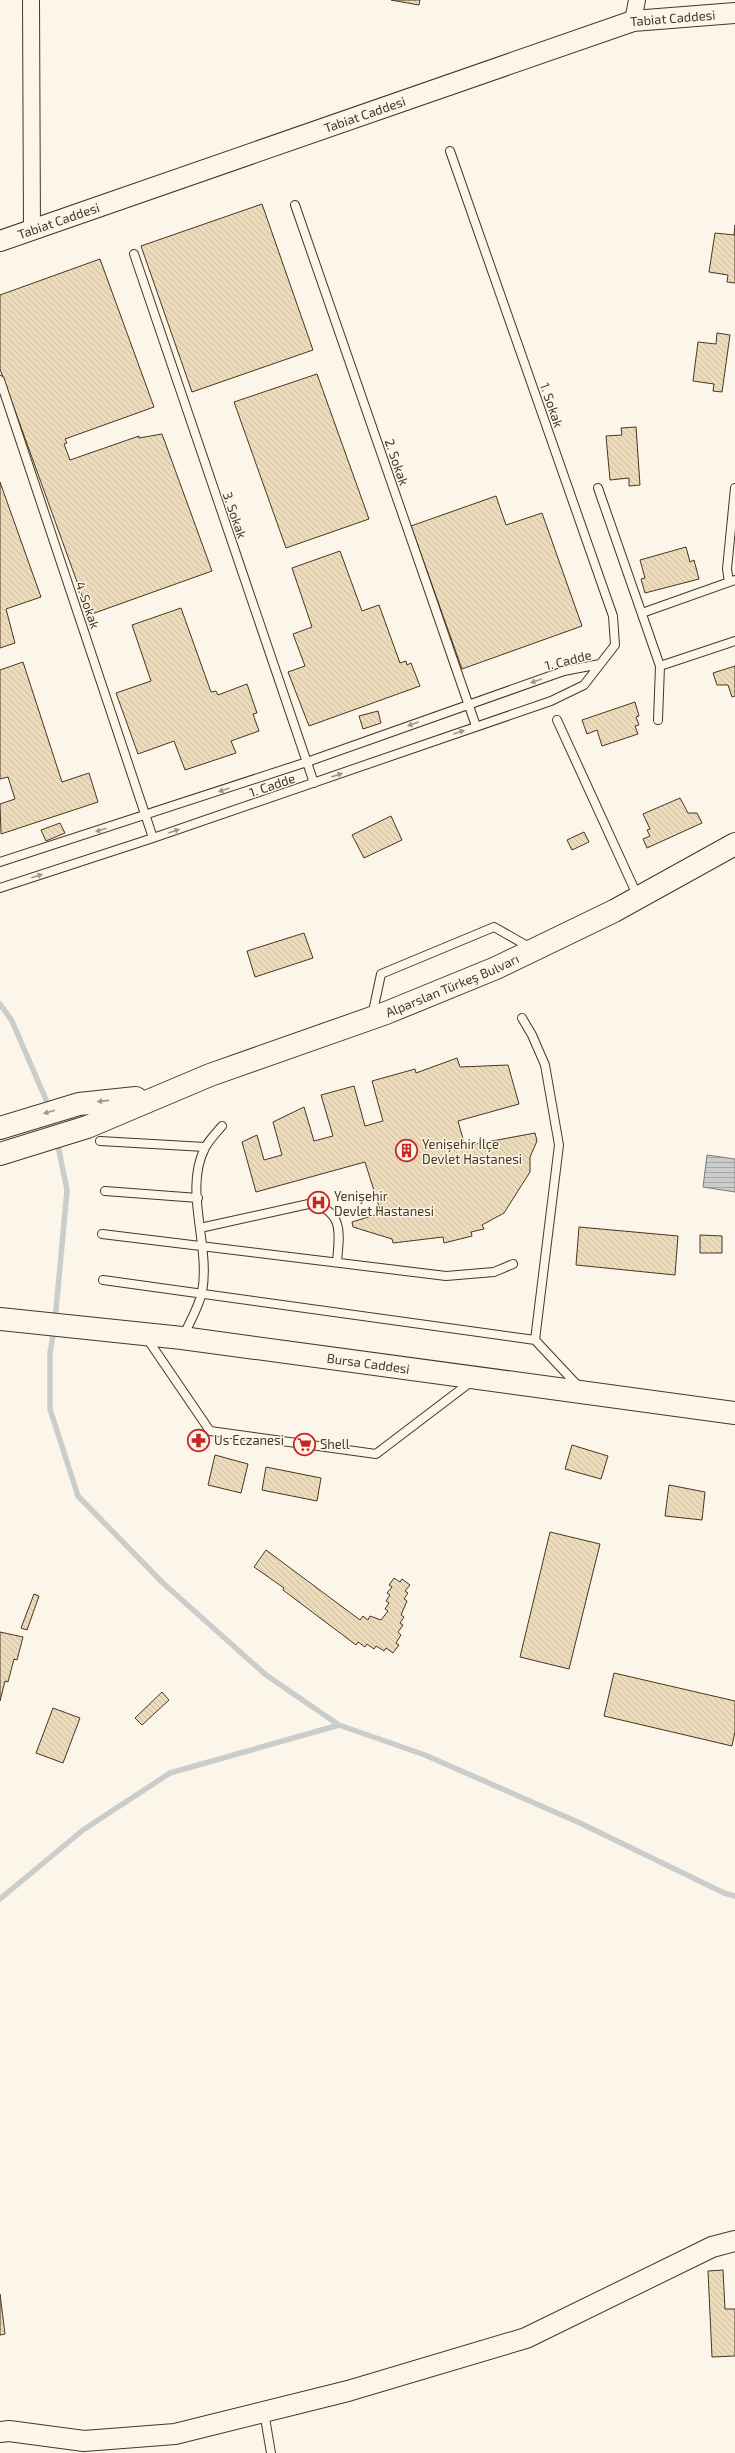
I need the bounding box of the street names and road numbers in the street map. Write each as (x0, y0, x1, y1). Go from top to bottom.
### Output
street label: Tabiat Caddesi (630, 7, 716, 29)
street label: Tabiat Caddesi (322, 93, 408, 136)
street label: Tabiat Caddesi (16, 199, 102, 242)
street label: 1. Sokak (537, 381, 567, 430)
street label: 2. Sokak (382, 437, 413, 488)
street label: 3. Sokak (220, 490, 251, 541)
street label: 4. Sokak (72, 579, 104, 631)
street label: 1. Cadde (543, 646, 593, 674)
street label: 1. Cadde (247, 770, 297, 800)
street label: Alparslan Türkeş Bulvarı (383, 950, 522, 1020)
street label: Bursa Caddesi (326, 1350, 411, 1377)

